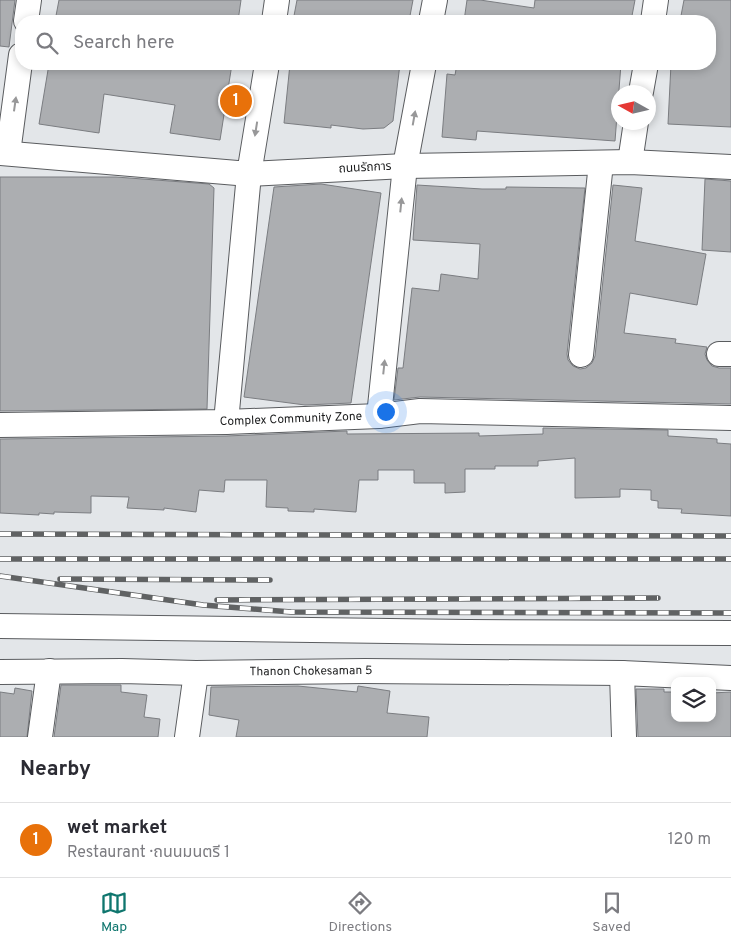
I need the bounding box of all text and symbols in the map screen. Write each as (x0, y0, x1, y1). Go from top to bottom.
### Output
search box (15, 15, 716, 70)
icon: search (33, 29, 61, 57)
text: Search here (73, 31, 175, 55)
pin: 1 (220, 82, 252, 120)
north arrow (611, 85, 656, 130)
one-way arrow (11, 96, 19, 112)
one-way arrow (410, 110, 418, 126)
one-way arrow (252, 122, 260, 138)
street label: ถนนรัถการ (338, 159, 392, 177)
one-way arrow (397, 197, 405, 213)
one-way arrow (380, 359, 388, 375)
your location (373, 399, 399, 425)
street label: Complex Community Zone (220, 409, 363, 430)
street label: Thanon Chokesaman 5 (249, 663, 373, 680)
map controls (671, 677, 716, 722)
button: layers (671, 677, 716, 722)
text: Nearby (20, 756, 91, 783)
text: wet market (67, 816, 167, 840)
text: 1 (33, 830, 39, 850)
text: 120 m (668, 830, 711, 850)
text: Restaurant · ถนนมนตรี 1 (67, 843, 230, 863)
tab: Map (100, 889, 128, 936)
tab: Directions (328, 889, 392, 936)
tab: Saved (592, 889, 631, 936)

